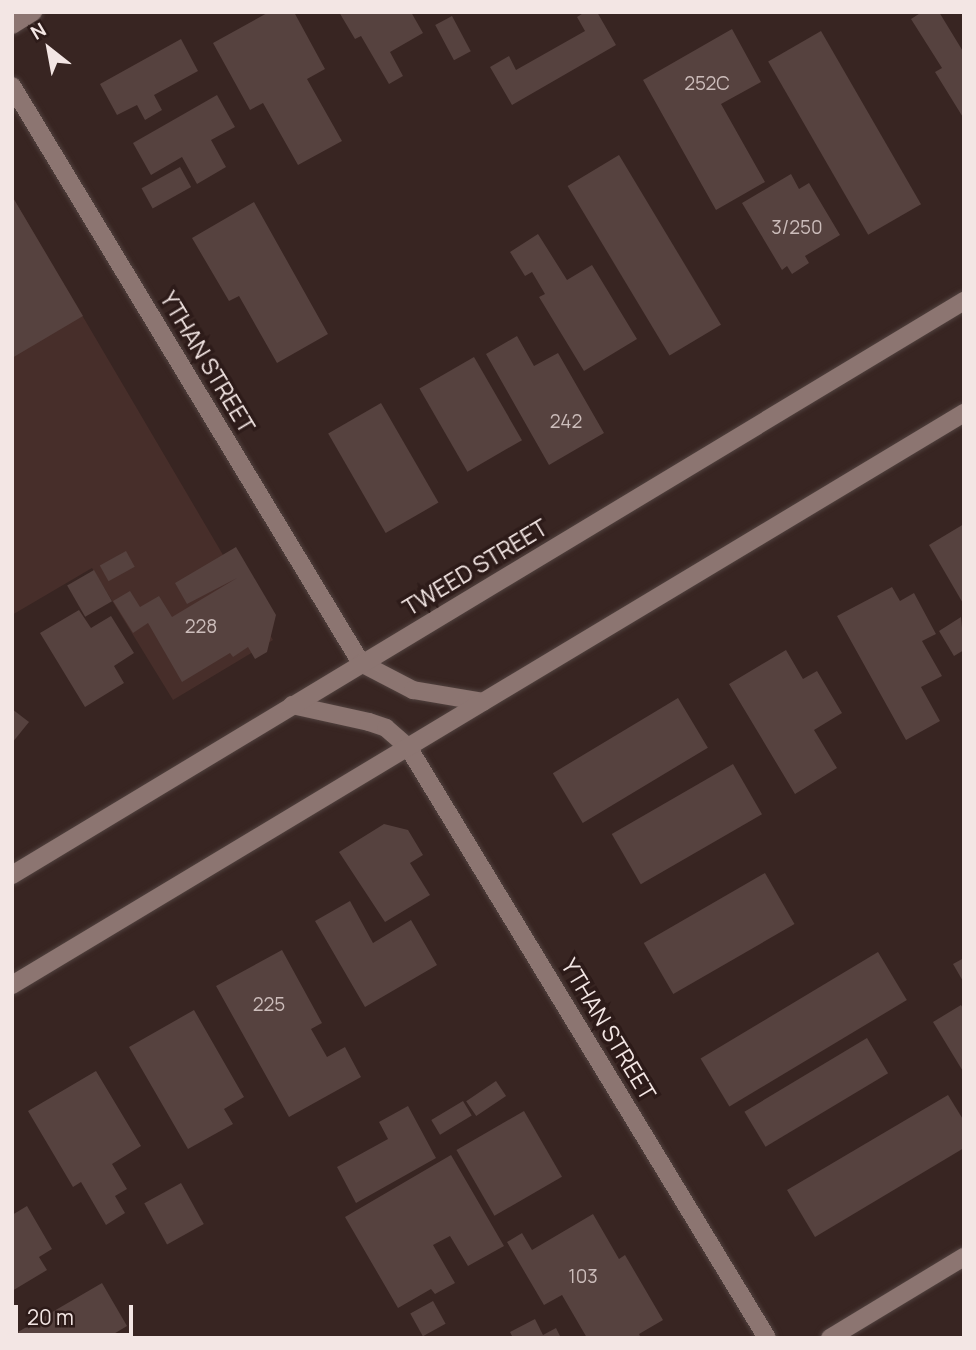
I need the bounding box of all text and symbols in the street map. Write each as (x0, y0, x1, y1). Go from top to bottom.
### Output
north arrow (14, 14, 84, 84)
text: N (26, 16, 51, 46)
house number: 252C (684, 73, 730, 95)
house number: 3/250 (771, 217, 823, 239)
street label: YTHAN STREET (155, 286, 261, 438)
house number: 242 (550, 411, 582, 433)
street label: TWEED STREET (398, 513, 552, 621)
house number: 228 (185, 616, 217, 638)
street label: YTHAN STREET (556, 953, 662, 1105)
house number: 225 (253, 994, 285, 1016)
house number: 103 (568, 1266, 598, 1288)
scale bar (18, 1290, 136, 1334)
text: 20 m (27, 1303, 74, 1331)

